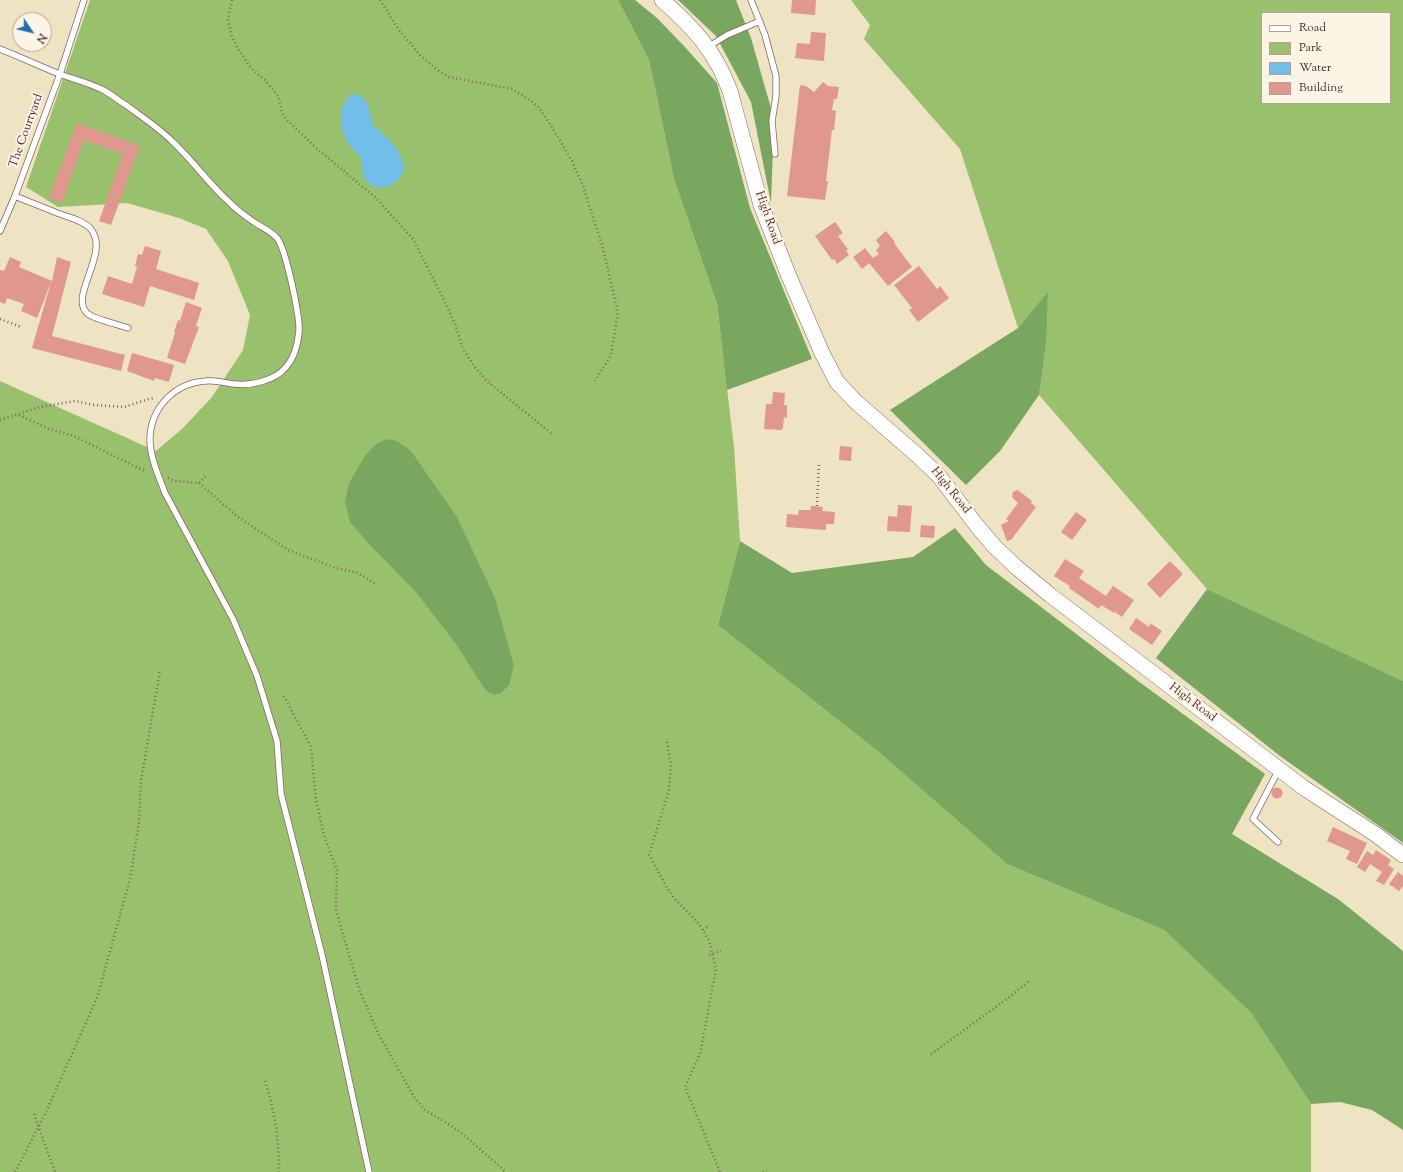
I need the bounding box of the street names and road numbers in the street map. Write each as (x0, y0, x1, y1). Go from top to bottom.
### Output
street label: The Courtyard (7, 92, 47, 170)
street label: High Road (751, 190, 783, 246)
street label: High Road (927, 465, 973, 517)
street label: High Road (1166, 681, 1218, 725)

